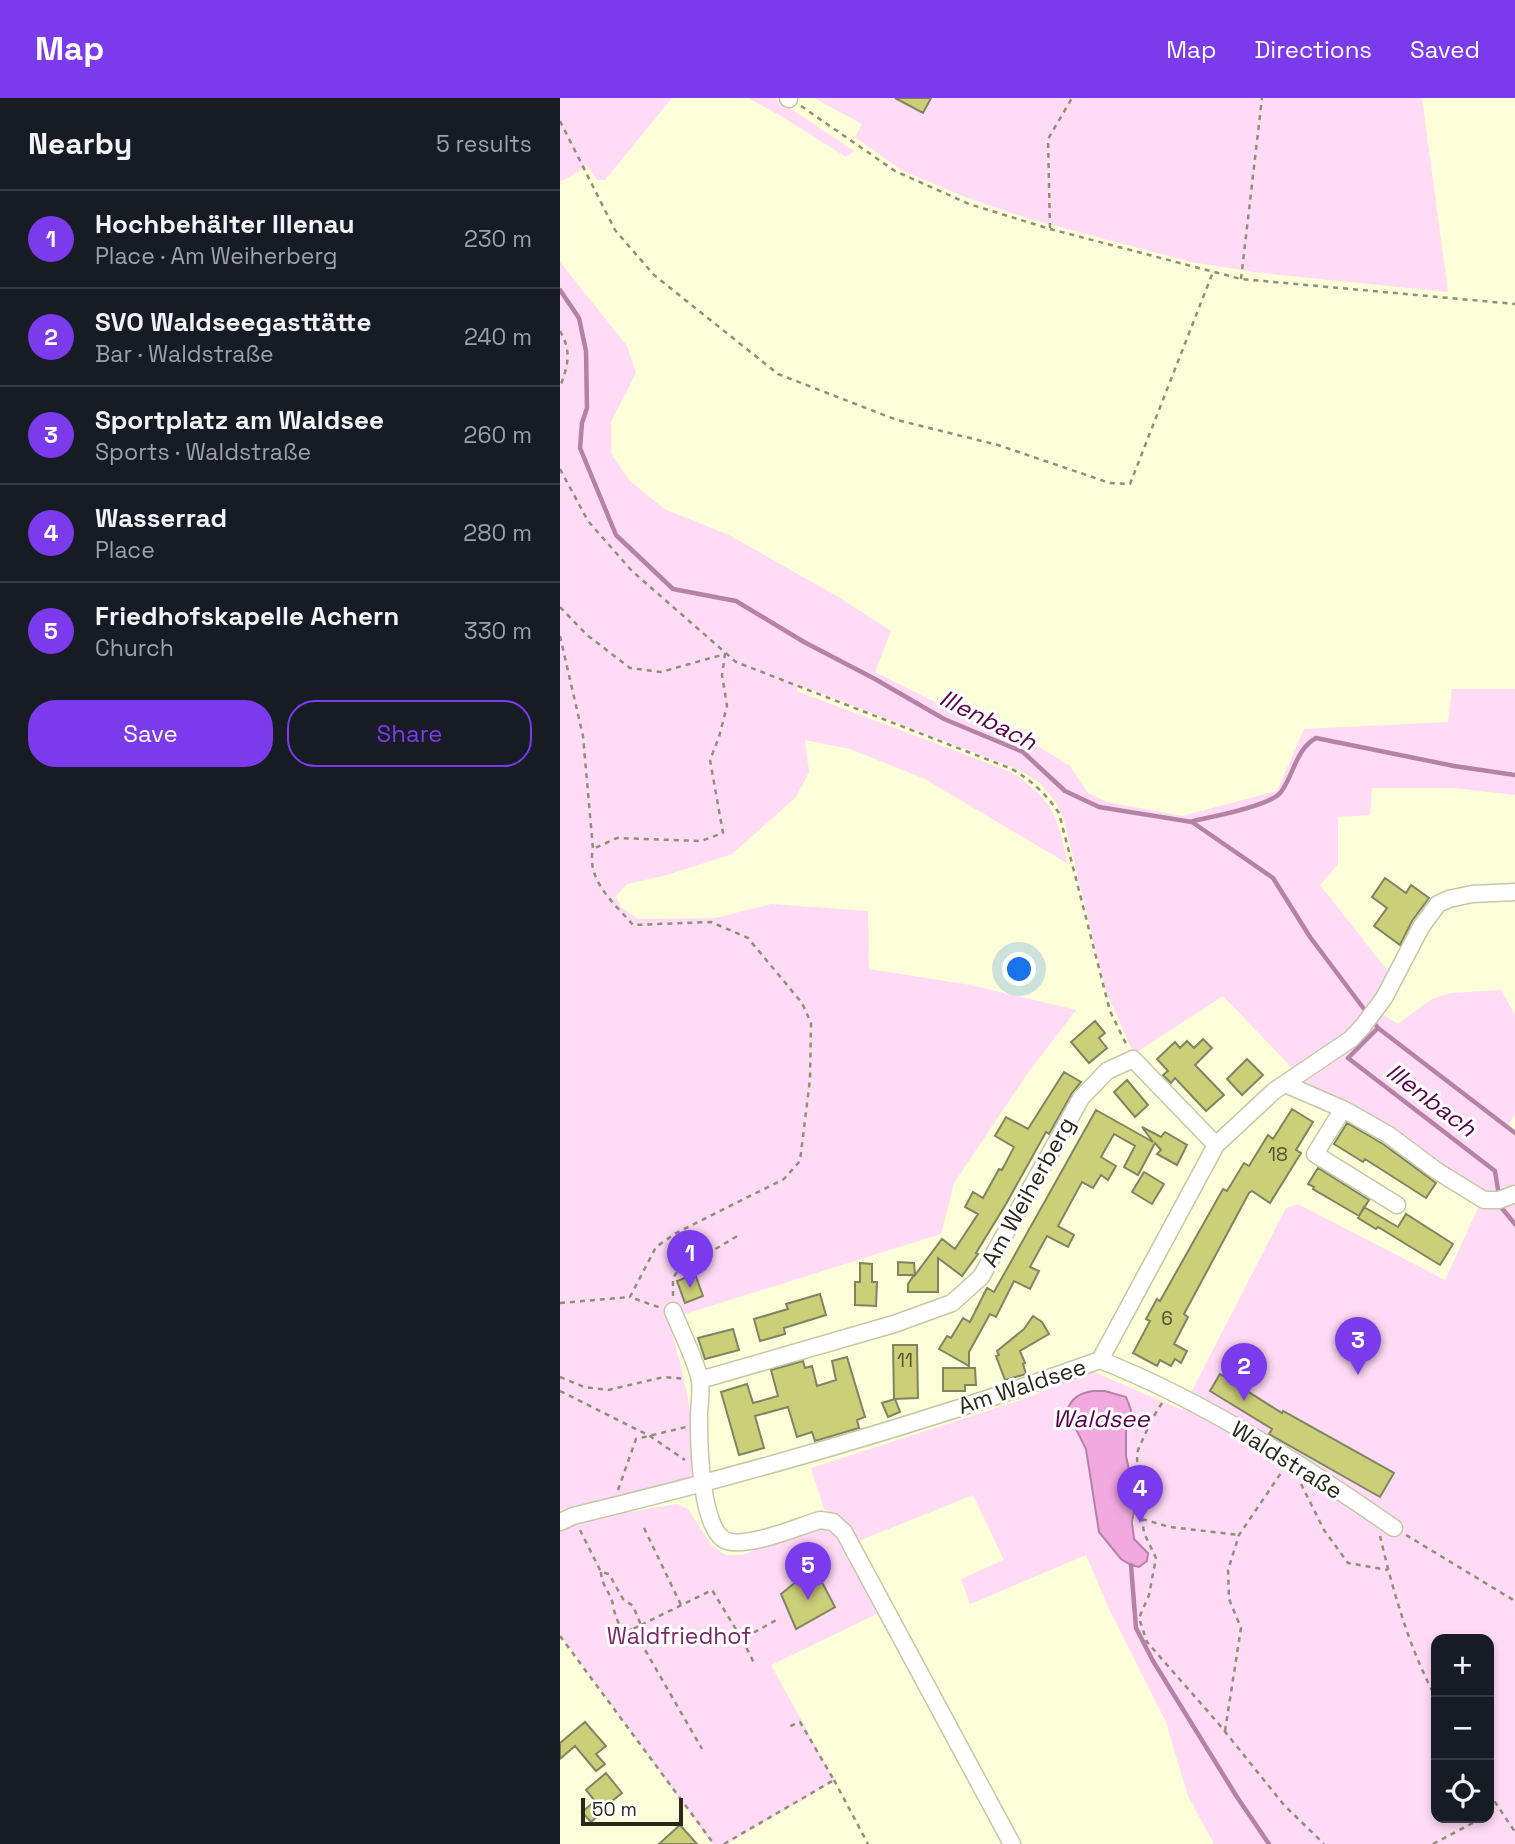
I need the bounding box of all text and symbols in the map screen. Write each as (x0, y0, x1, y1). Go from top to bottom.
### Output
text: Map (35, 28, 104, 70)
text: Map (1166, 34, 1216, 65)
text: Directions (1254, 34, 1372, 65)
text: Saved (1410, 34, 1480, 65)
text: Nearby (28, 124, 132, 163)
text: 5 results (436, 129, 532, 159)
text: Hochbehälter Illenau (95, 207, 354, 241)
text: 1 (46, 224, 56, 254)
text: 230 m (464, 224, 532, 254)
text: Place · Am Weiherberg (95, 241, 337, 271)
text: SVO Waldseegasttätte (95, 305, 371, 339)
text: 2 (44, 322, 58, 352)
text: 240 m (464, 322, 532, 352)
text: Bar · Waldstraße (95, 339, 274, 369)
text: Sportplatz am Waldsee (95, 403, 384, 437)
text: 3 (44, 420, 58, 450)
text: 260 m (464, 420, 532, 450)
text: Sports · Waldstraße (95, 437, 311, 467)
text: Wasserrad (95, 501, 227, 535)
text: 4 (44, 518, 58, 548)
text: 280 m (463, 518, 532, 548)
text: Place (95, 535, 155, 565)
text: Friedhofskapelle Achern (95, 599, 399, 633)
text: 5 (44, 616, 58, 646)
text: 330 m (464, 616, 532, 646)
text: Church (95, 633, 174, 663)
water label: Illenbach (935, 682, 1043, 758)
button: Save (28, 700, 273, 767)
button: Share (287, 700, 532, 767)
your location (1002, 952, 1036, 986)
water label: Illenbach (1380, 1056, 1483, 1144)
street label: Am Weiherberg (974, 1112, 1082, 1272)
house number: 18 (1268, 1142, 1288, 1167)
pin: 1 (667, 1230, 713, 1288)
house number: 6 (1161, 1306, 1173, 1331)
pin: 3 (1335, 1317, 1381, 1375)
pin: 2 (1221, 1343, 1267, 1401)
house number: 11 (897, 1348, 913, 1373)
street label: Am Waldsee (954, 1351, 1090, 1421)
water label: Waldsee (1053, 1403, 1150, 1434)
street label: Waldstraße (1226, 1414, 1348, 1506)
pin: 4 (1117, 1465, 1163, 1523)
pin: 5 (785, 1542, 831, 1600)
park label: Waldfriedhof (607, 1621, 751, 1651)
map controls (1431, 1634, 1494, 1823)
button: + (1431, 1634, 1494, 1697)
button: − (1431, 1697, 1494, 1760)
button: locate (1431, 1760, 1494, 1823)
scale bar (581, 1795, 682, 1827)
text: 50 m (592, 1797, 637, 1822)

